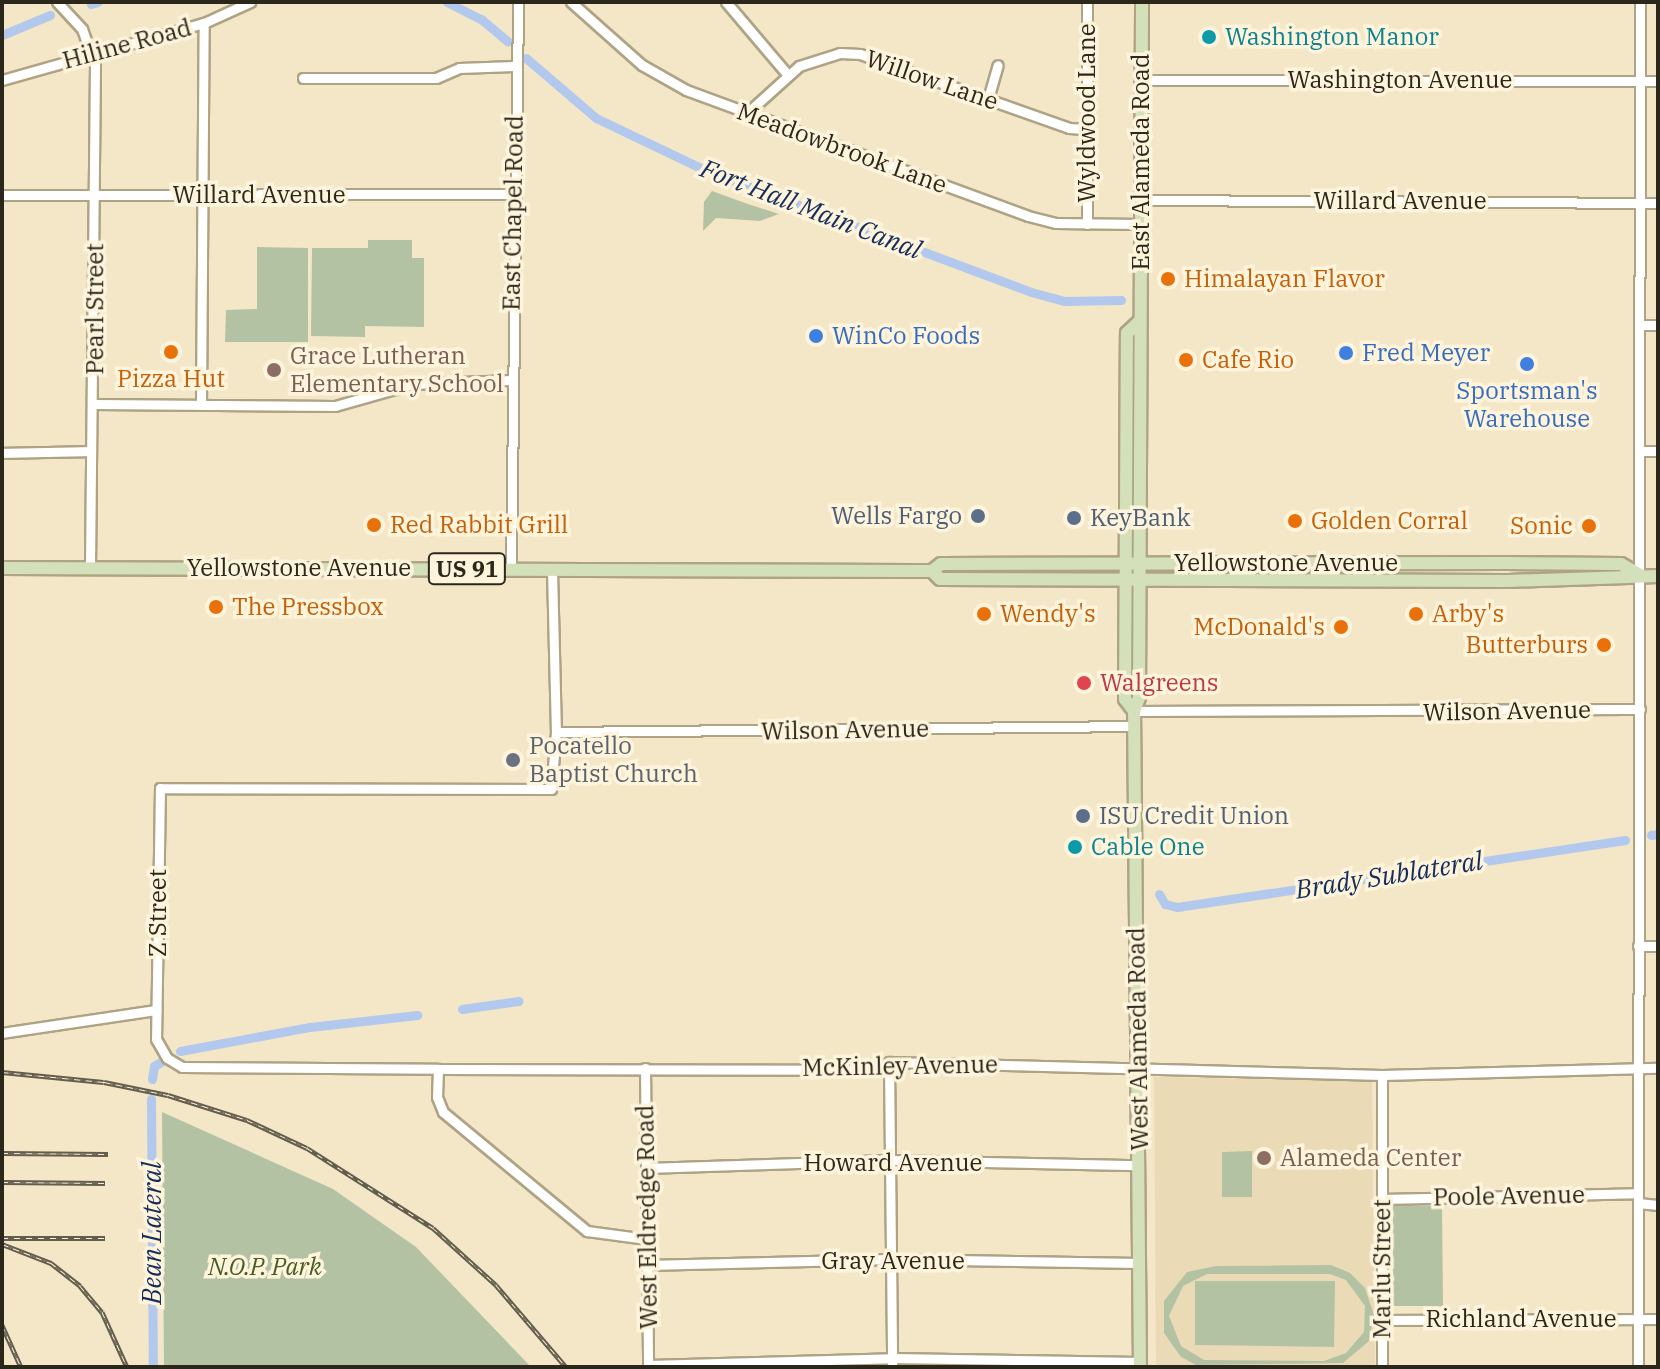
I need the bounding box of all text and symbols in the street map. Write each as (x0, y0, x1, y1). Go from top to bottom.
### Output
street label: Hiline Road (59, 13, 195, 75)
street label: Wyldwood Lane (1073, 23, 1101, 203)
place label: Washington Manor (1225, 23, 1439, 51)
marker: Washington Manor (1200, 28, 1218, 46)
street label: Willow Lane (862, 44, 1002, 116)
street label: East Alameda Road (1127, 53, 1155, 271)
street label: Washington Avenue (1288, 66, 1512, 94)
street label: Meadowbrook Lane (733, 97, 951, 199)
street label: East Chapel Road (497, 115, 529, 311)
water label: Fort Hall Main Canal (696, 152, 926, 266)
street label: Willard Avenue (172, 181, 346, 209)
street label: Willard Avenue (1313, 187, 1487, 215)
street label: Pearl Street (81, 243, 109, 375)
place label: Himalayan Flavor (1184, 265, 1385, 293)
marker: Himalayan Flavor (1159, 270, 1177, 288)
place label: WinCo Foods (832, 322, 980, 350)
marker: WinCo Foods (807, 327, 825, 345)
place label: Fred Meyer (1362, 339, 1490, 367)
place label: Grace Lutheran Elementary School (290, 342, 504, 398)
marker: Pizza Hut (162, 343, 180, 361)
marker: Fred Meyer (1337, 344, 1355, 362)
place label: Cafe Rio (1202, 346, 1294, 374)
marker: Cafe Rio (1177, 351, 1195, 369)
marker: Sportsman's Warehouse (1518, 355, 1536, 373)
marker: Grace Lutheran Elementary School (265, 361, 283, 379)
place label: Pizza Hut (117, 365, 225, 393)
place label: Sportsman's Warehouse (1456, 377, 1598, 433)
place label: Wells Fargo (831, 502, 962, 530)
place label: KeyBank (1090, 504, 1190, 532)
marker: Wells Fargo (969, 507, 987, 525)
place label: Golden Corral (1311, 507, 1468, 535)
marker: KeyBank (1065, 509, 1083, 527)
place label: Red Rabbit Grill (390, 511, 568, 539)
marker: Golden Corral (1286, 512, 1304, 530)
place label: Sonic (1510, 512, 1573, 540)
marker: Red Rabbit Grill (365, 516, 383, 534)
marker: Sonic (1580, 517, 1598, 535)
street label: Yellowstone Avenue (1174, 549, 1398, 577)
road number: US 91 (427, 551, 507, 587)
street label: Yellowstone Avenue (187, 554, 411, 582)
place label: The Pressbox (232, 593, 384, 621)
marker: The Pressbox (207, 598, 225, 616)
place label: Wendy's (1000, 600, 1096, 628)
place label: Arby's (1432, 600, 1504, 628)
marker: Wendy's (975, 605, 993, 623)
marker: Arby's (1407, 605, 1425, 623)
place label: McDonald's (1193, 613, 1325, 641)
marker: McDonald's (1332, 618, 1350, 636)
place label: Butterburs (1466, 631, 1588, 659)
marker: Butterburs (1595, 636, 1613, 654)
place label: Walgreens (1100, 669, 1219, 697)
marker: Walgreens (1075, 674, 1093, 692)
street label: Wilson Avenue (1423, 695, 1591, 727)
street label: Wilson Avenue (761, 714, 929, 746)
place label: Pocatello Baptist Church (529, 732, 698, 788)
marker: Pocatello Baptist Church (504, 751, 522, 769)
place label: ISU Credit Union (1099, 802, 1289, 830)
marker: ISU Credit Union (1074, 807, 1092, 825)
place label: Cable One (1091, 833, 1205, 861)
marker: Cable One (1066, 838, 1084, 856)
water label: Brady Sublateral (1293, 845, 1485, 905)
street label: Z Street (144, 869, 172, 957)
street label: West Alameda Road (1122, 927, 1154, 1151)
street label: McKinley Avenue (802, 1050, 998, 1082)
street label: West Eldredge Road (631, 1104, 663, 1330)
place label: Alameda Center (1280, 1144, 1461, 1172)
street label: Howard Avenue (804, 1149, 982, 1177)
marker: Alameda Center (1255, 1149, 1273, 1167)
water label: Bean Lateral (136, 1162, 168, 1304)
street label: Poole Avenue (1433, 1180, 1585, 1212)
street label: Marlu Street (1368, 1199, 1396, 1339)
street label: Gray Avenue (821, 1247, 965, 1275)
park label: N.O.P. Park (208, 1253, 322, 1281)
street label: Richland Avenue (1425, 1305, 1617, 1333)

